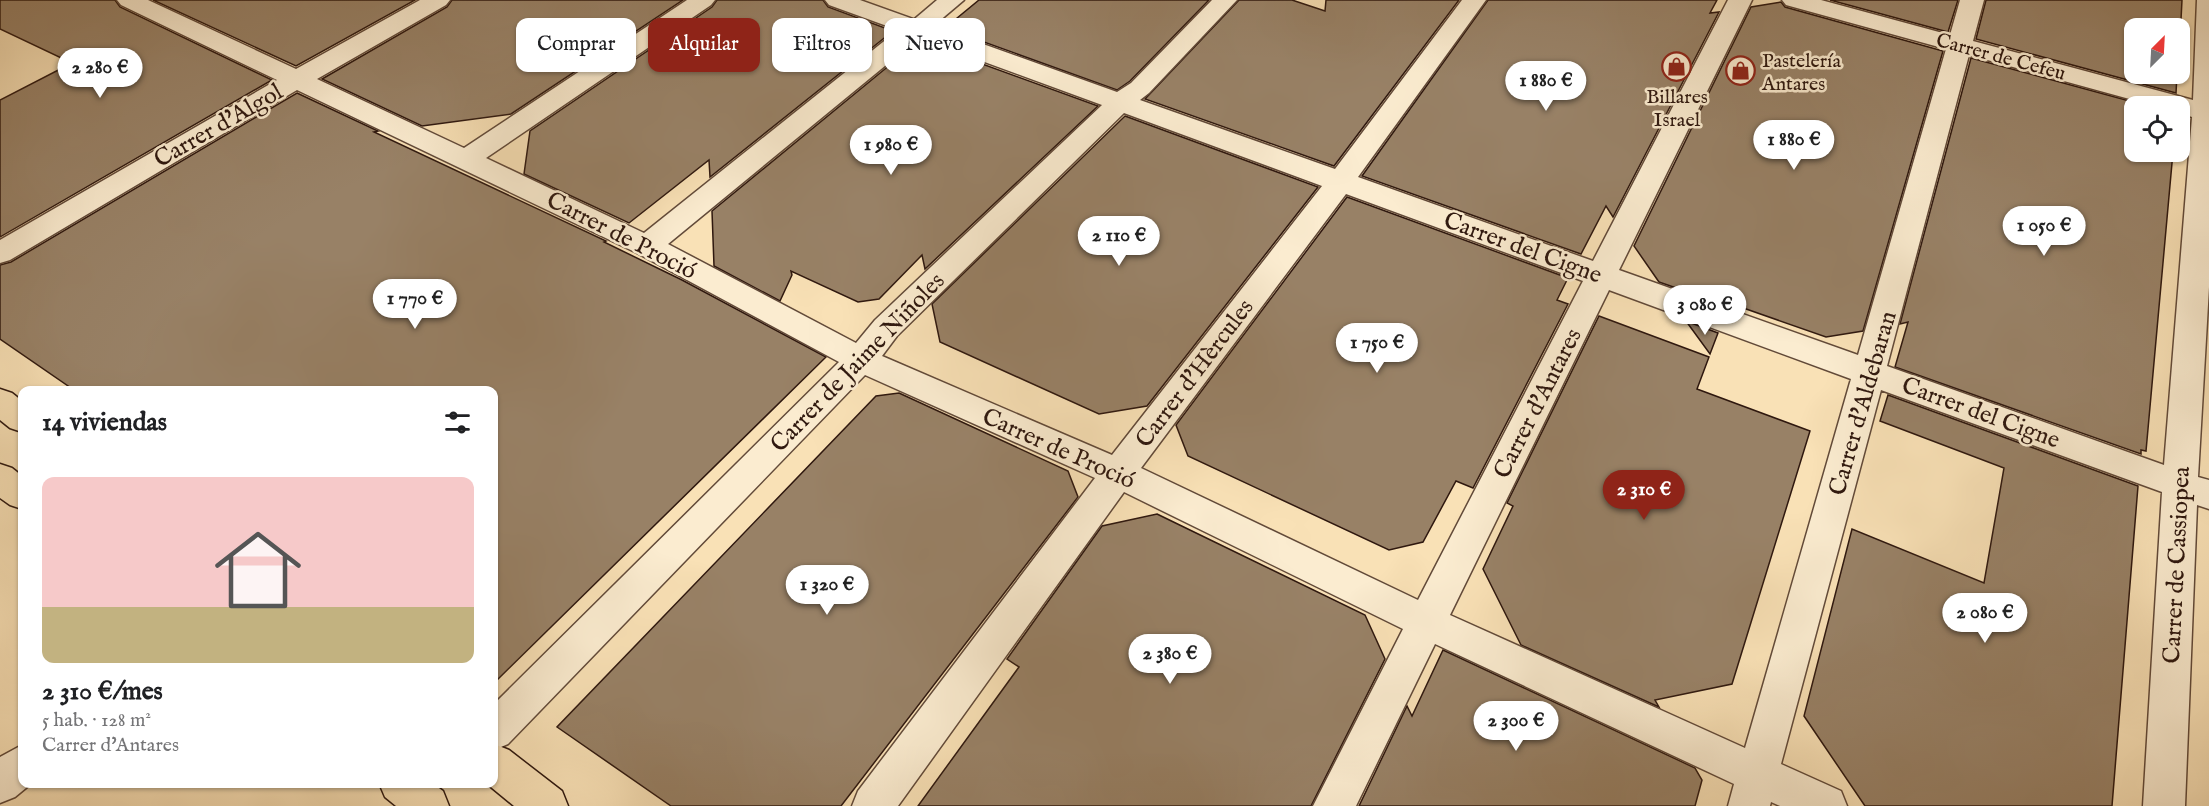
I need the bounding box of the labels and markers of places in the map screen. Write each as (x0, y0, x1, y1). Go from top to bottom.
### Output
pin: 2 280 € (45, 48, 155, 99)
place label: Pastelería Antares (1761, 49, 1841, 97)
shop icon: Billares Israel (1661, 50, 1693, 82)
shop icon: Pastelería Antares (1725, 55, 1757, 87)
pin: 1 880 € (1491, 61, 1601, 112)
place label: Billares Israel (1646, 85, 1708, 133)
pin: 1 880 € (1739, 120, 1849, 171)
pin: 1 980 € (836, 125, 946, 176)
pin: 1 050 € (1989, 206, 2099, 257)
pin: 2 110 € (1064, 216, 1174, 267)
pin: 1 770 € (360, 279, 470, 330)
pin: 3 080 € (1650, 285, 1760, 336)
pin: 1 750 € (1322, 323, 1432, 374)
pin: 2 310 € (1589, 470, 1699, 521)
pin: 1 320 € (772, 565, 882, 616)
pin: 2 080 € (1930, 593, 2040, 644)
pin: 2 380 € (1115, 634, 1225, 685)
pin: 2 300 € (1461, 701, 1571, 752)

